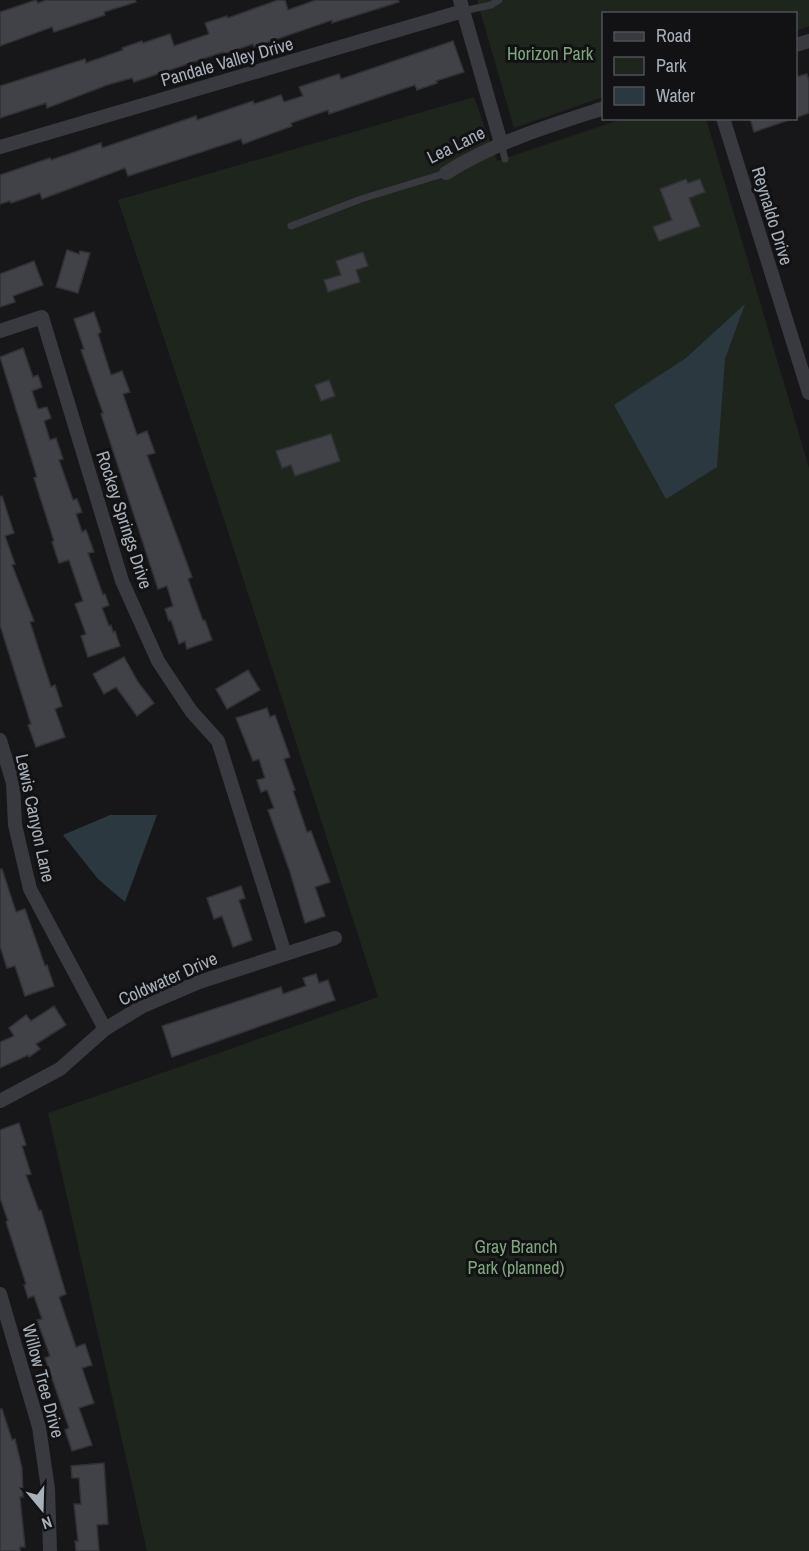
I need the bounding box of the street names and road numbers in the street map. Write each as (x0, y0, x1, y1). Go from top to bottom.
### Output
street label: Pandale Valley Drive (158, 31, 296, 92)
street label: Lea Lane (423, 120, 489, 169)
street label: Reynaldo Drive (746, 164, 799, 268)
street label: Rockey Springs Drive (90, 448, 159, 592)
street label: Lewis Canyon Lane (10, 751, 61, 884)
street label: Coldwater Drive (114, 946, 221, 1011)
street label: Willow Tree Drive (16, 1321, 71, 1440)

